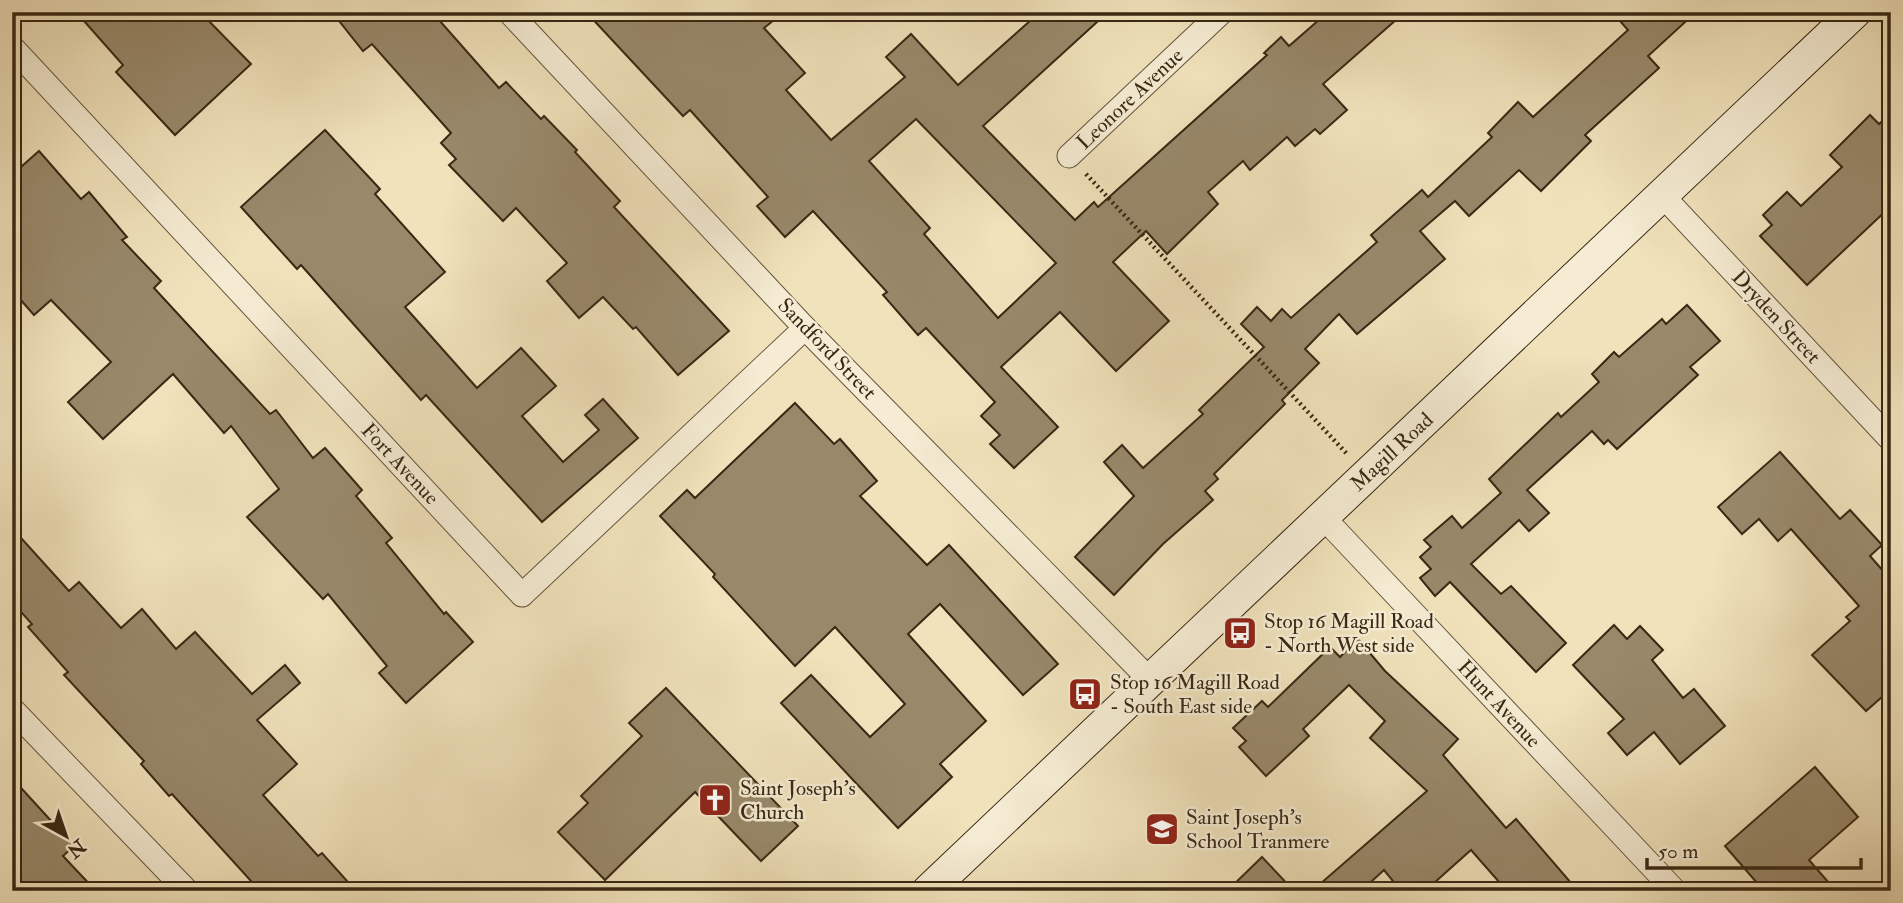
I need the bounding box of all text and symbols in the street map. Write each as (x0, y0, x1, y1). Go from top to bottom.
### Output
street label: Leonore Avenue (1071, 42, 1189, 156)
street label: Dryden Street (1726, 264, 1827, 370)
street label: Sandford Street (772, 292, 882, 406)
street label: Magill Road (1345, 406, 1440, 497)
street label: Fort Avenue (355, 417, 445, 511)
place label: Stop 16 Magill Road - North West side (1264, 608, 1434, 659)
bus stop icon: Stop 16 Magill Road - North West side (1221, 614, 1259, 652)
street label: Hunt Avenue (1451, 654, 1547, 754)
place label: Stop 16 Magill Road - South East side (1110, 669, 1280, 720)
bus stop icon: Stop 16 Magill Road - South East side (1066, 675, 1104, 713)
place label: Saint Joseph's Church (740, 775, 856, 826)
church icon: Saint Joseph's Church (696, 781, 734, 819)
north arrow (32, 802, 102, 872)
place label: Saint Joseph's School Tranmere (1186, 804, 1329, 855)
school or university icon: Saint Joseph's School Tranmere (1143, 810, 1181, 848)
scale bar (1647, 826, 1861, 870)
text: N (61, 833, 91, 864)
text: 50 m (1658, 838, 1699, 865)

